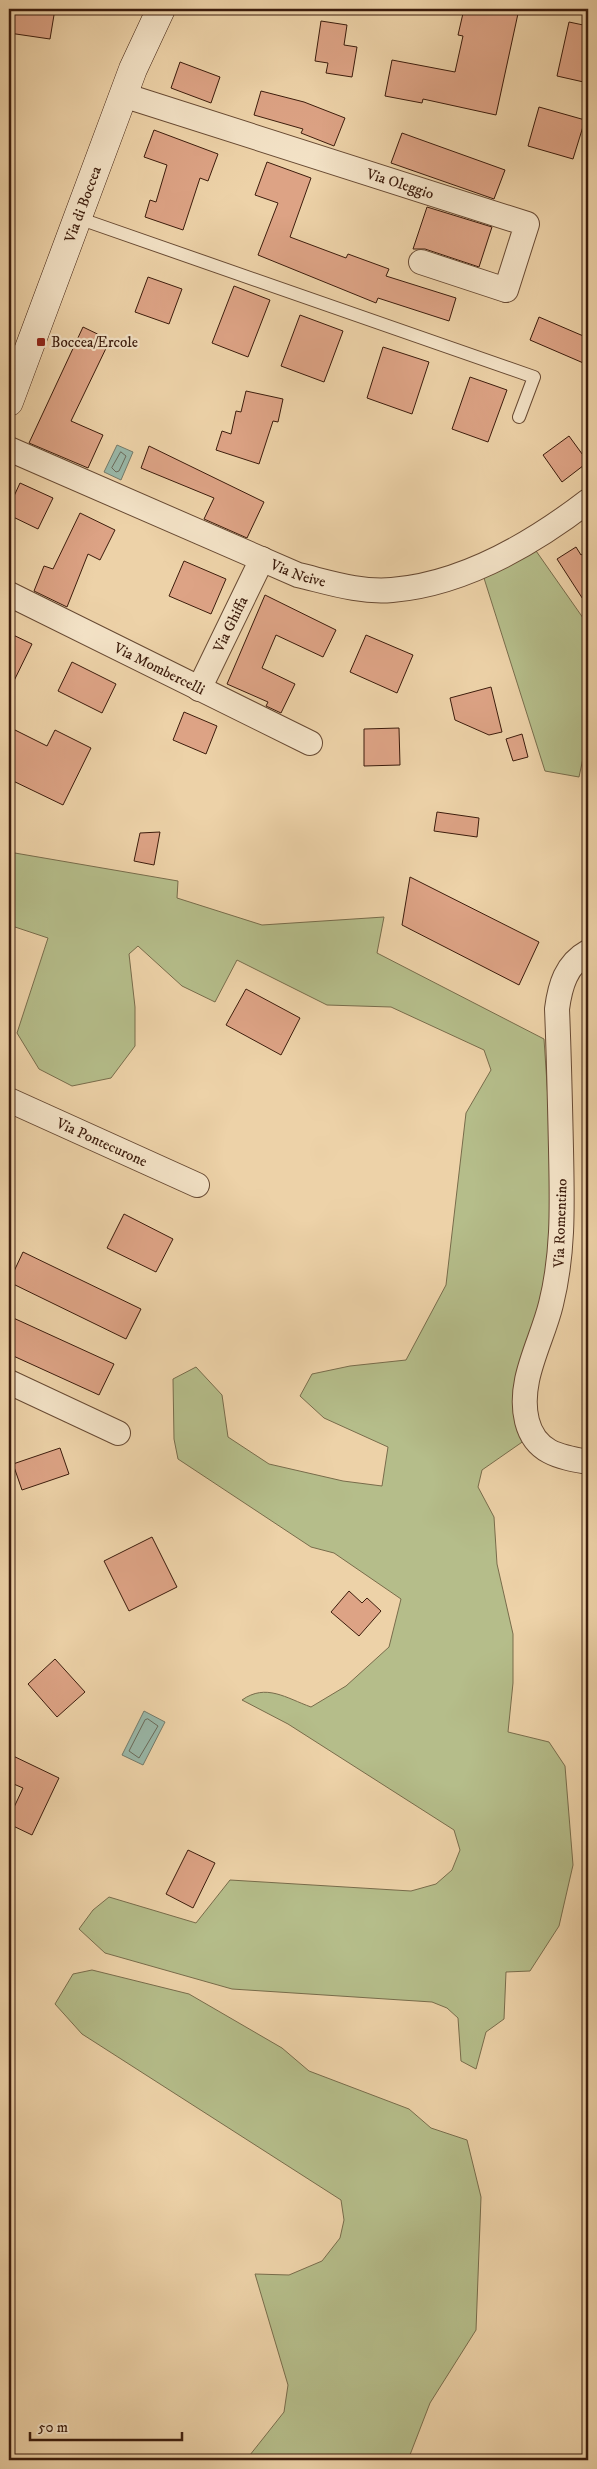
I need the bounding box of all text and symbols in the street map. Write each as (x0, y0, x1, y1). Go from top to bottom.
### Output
street label: Via di Boccea (60, 163, 106, 246)
street label: Via Oleggio (363, 164, 436, 204)
place label: Boccea/Ercole (51, 333, 138, 352)
marker: Boccea/Ercole (35, 336, 47, 348)
street label: Via Neive (266, 555, 328, 592)
street label: Via Ghiffa (209, 593, 253, 656)
street label: Via Mombercelli (110, 638, 208, 700)
street label: Via Pontecurone (52, 1113, 150, 1171)
street label: Via Romentino (549, 1178, 572, 1269)
scale bar (30, 2409, 182, 2441)
text: 50 m (38, 2418, 68, 2437)

